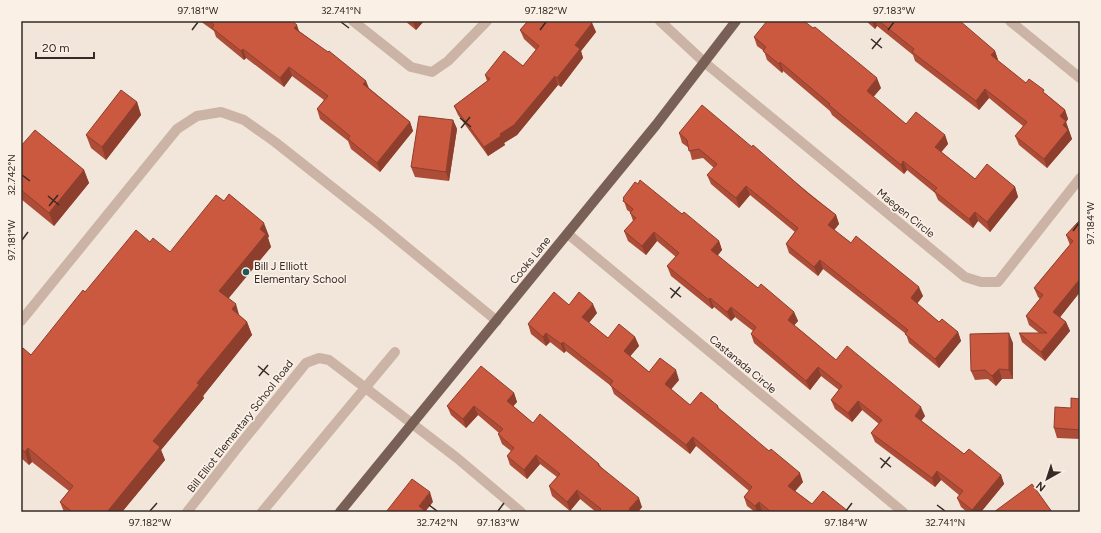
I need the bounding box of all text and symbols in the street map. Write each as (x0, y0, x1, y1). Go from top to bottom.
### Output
text: 97.181°W (178, 4, 219, 17)
text: 32.741°N (321, 4, 361, 17)
text: 97.182°W (525, 4, 568, 17)
text: 97.183°W (873, 4, 915, 17)
scale bar (36, 34, 94, 60)
text: 20 m (42, 41, 70, 55)
text: 32.742°N (5, 154, 18, 196)
street label: Maegen Circle (874, 186, 937, 241)
text: 97.184°W (1084, 201, 1097, 244)
text: 97.181°W (5, 219, 18, 260)
street label: Cooks Lane (507, 234, 553, 287)
place label: Bill J Elliott Elementary School (254, 260, 346, 286)
marker: Bill J Elliott Elementary School (241, 267, 251, 277)
street label: Castanada Circle (707, 333, 779, 396)
street label: Bill Elliot Elementary School Road (185, 358, 296, 495)
north arrow (1027, 459, 1067, 499)
text: N (1034, 479, 1048, 494)
text: 97.182°W (129, 516, 172, 529)
text: 32.742°N (416, 516, 458, 529)
text: 97.183°W (477, 516, 519, 529)
text: 97.184°W (825, 516, 868, 529)
text: 32.741°N (925, 516, 965, 529)

